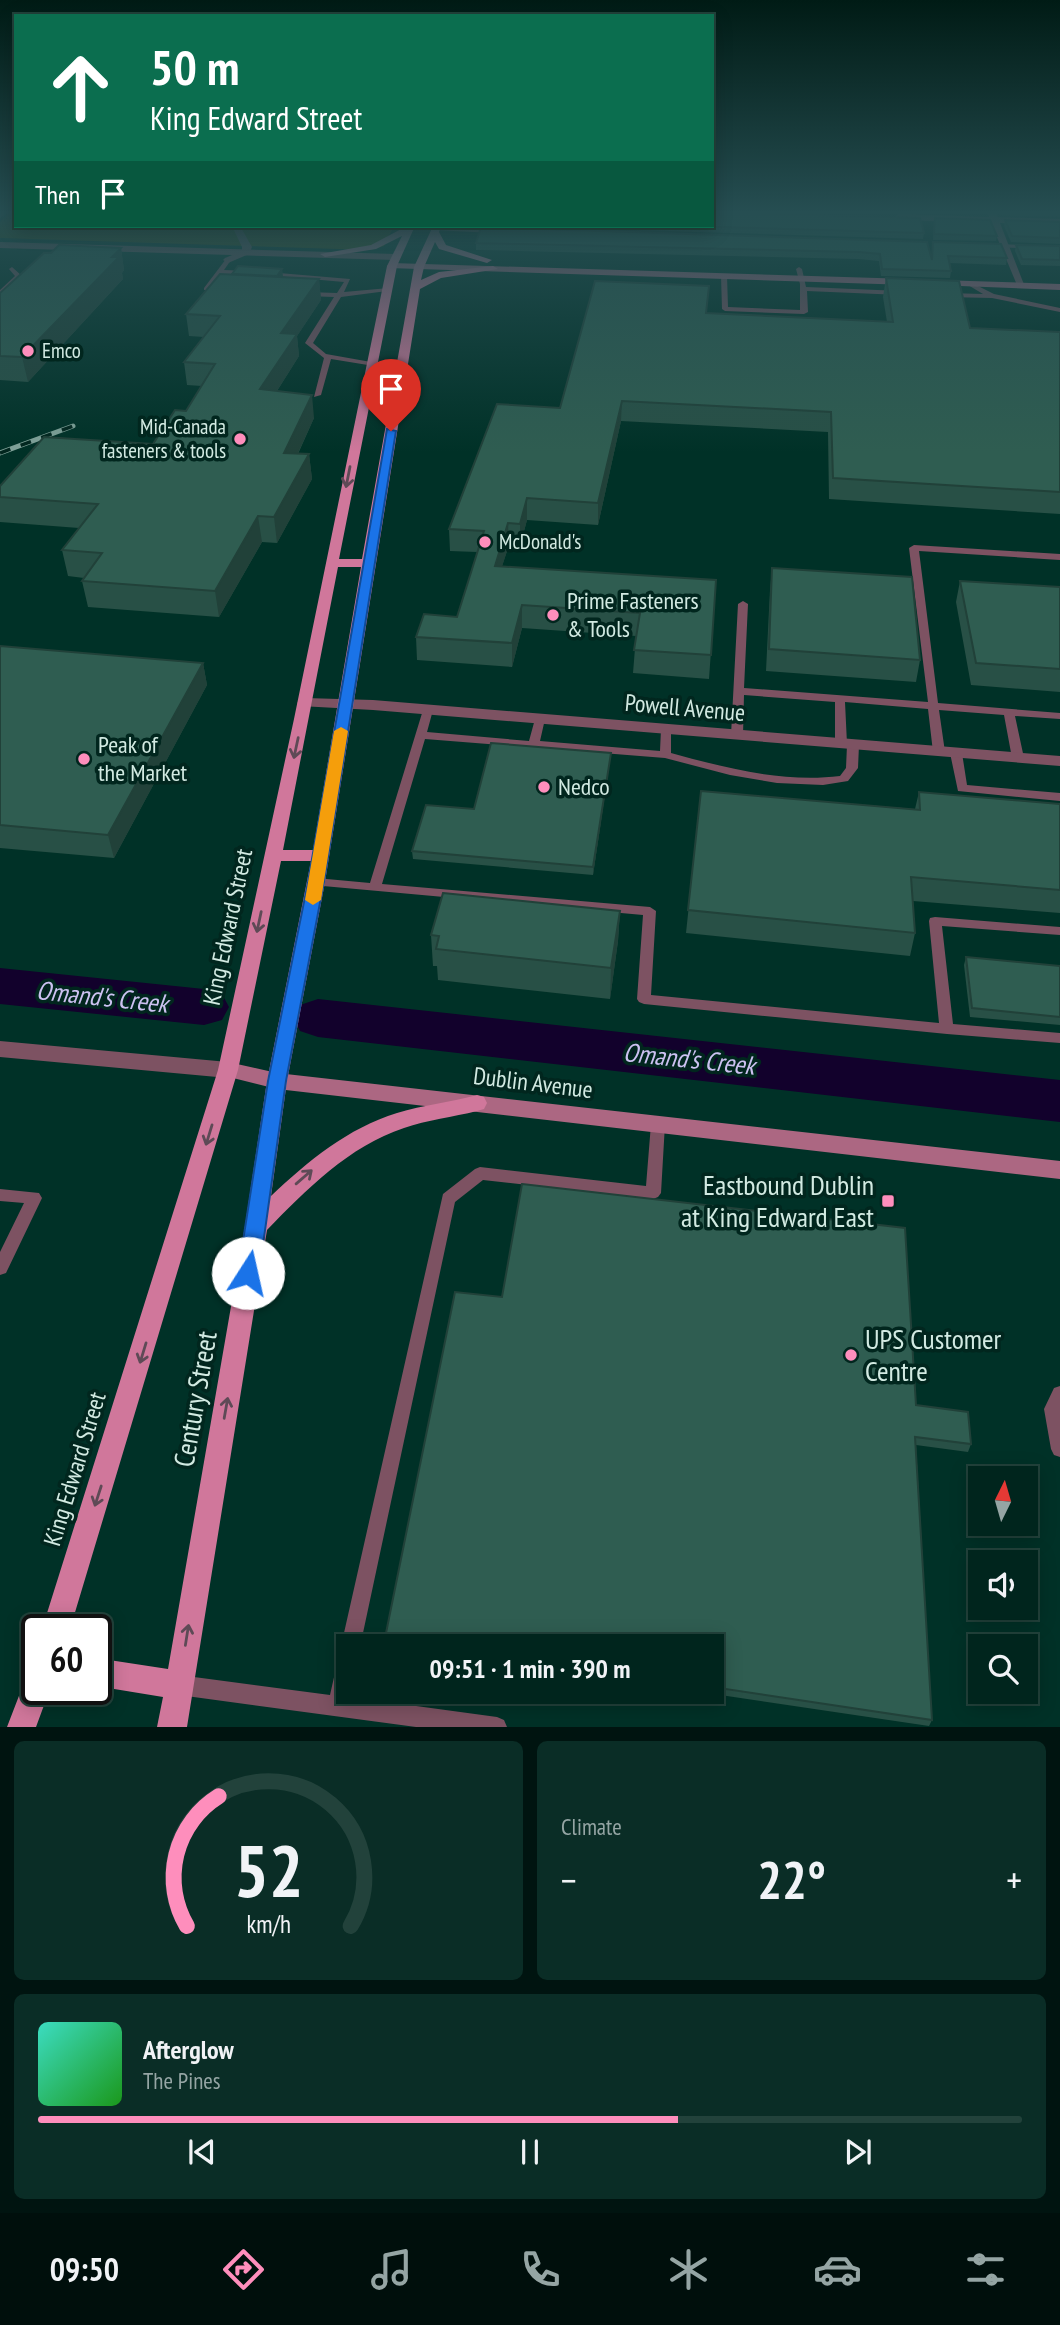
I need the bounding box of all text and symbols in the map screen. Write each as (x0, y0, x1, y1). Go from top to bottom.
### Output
text: 50 m (150, 35, 239, 99)
icon: ahead (35, 42, 126, 133)
text: King Edward Street (150, 97, 362, 139)
icon: arrive (94, 175, 132, 213)
text: Then (35, 178, 80, 211)
place label: Emco (42, 337, 81, 364)
marker: Emco (20, 343, 36, 359)
pin (361, 359, 421, 431)
icon: arrive (372, 370, 410, 408)
place label: Mid-Canada fasteners & tools (102, 413, 226, 464)
marker: Mid-Canada fasteners & tools (232, 431, 248, 447)
one-way arrow (341, 465, 355, 488)
place label: McDonald's (499, 528, 581, 555)
marker: McDonald's (477, 534, 493, 550)
place label: Prime Fasteners & Tools (567, 585, 699, 644)
marker: Prime Fasteners & Tools (545, 607, 561, 623)
street label: Powell Avenue (624, 687, 746, 728)
place label: Peak of the Market (98, 729, 188, 788)
one-way arrow (289, 736, 303, 759)
marker: Peak of the Market (76, 751, 92, 767)
place label: Nedco (558, 771, 610, 802)
marker: Nedco (536, 779, 552, 795)
street label: King Edward Street (196, 845, 259, 1008)
one-way arrow (252, 910, 266, 933)
water label: Omand's Creek (35, 973, 172, 1020)
water label: Omand's Creek (622, 1035, 759, 1082)
street label: Dublin Avenue (472, 1060, 594, 1105)
one-way arrow (201, 1124, 214, 1146)
place label: Eastbound Dublin at King Edward East (681, 1166, 874, 1235)
one-way arrow (295, 1169, 313, 1185)
marker: Eastbound Dublin at King Edward East (880, 1193, 896, 1209)
position arrow (211, 1236, 285, 1310)
place label: UPS Customer Centre (865, 1320, 1002, 1389)
street label: Century Street (164, 1328, 225, 1470)
one-way arrow (135, 1341, 148, 1363)
marker: UPS Customer Centre (843, 1347, 859, 1363)
street label: King Edward Street (36, 1388, 113, 1550)
one-way arrow (219, 1397, 233, 1420)
north arrow (968, 1466, 1038, 1536)
map controls (968, 1466, 1038, 1704)
one-way arrow (91, 1485, 104, 1507)
button: sound (968, 1550, 1038, 1620)
speed limit sign: 60 (21, 1614, 112, 1705)
one-way arrow (181, 1624, 194, 1647)
button: search (968, 1634, 1038, 1704)
text: 09:51 · 1 min · 390 m (430, 1652, 630, 1685)
text: Climate (561, 1812, 622, 1841)
text: 52 (234, 1823, 303, 1917)
text: 22° (757, 1846, 826, 1913)
text: − (561, 1855, 577, 1904)
text: + (1006, 1855, 1022, 1904)
text: km/h (246, 1908, 291, 1940)
text: Afterglow (143, 2033, 234, 2066)
text: The Pines (143, 2066, 221, 2095)
icon: previous (183, 2133, 221, 2171)
icon: pause (511, 2133, 549, 2171)
icon: next (839, 2133, 877, 2171)
icon: directions (219, 2245, 268, 2294)
icon: music (367, 2245, 416, 2294)
icon: phone (516, 2245, 565, 2294)
icon: climate (664, 2245, 713, 2294)
icon: car (813, 2245, 862, 2294)
icon: filters (961, 2245, 1010, 2294)
text: 09:50 (50, 2248, 119, 2290)

